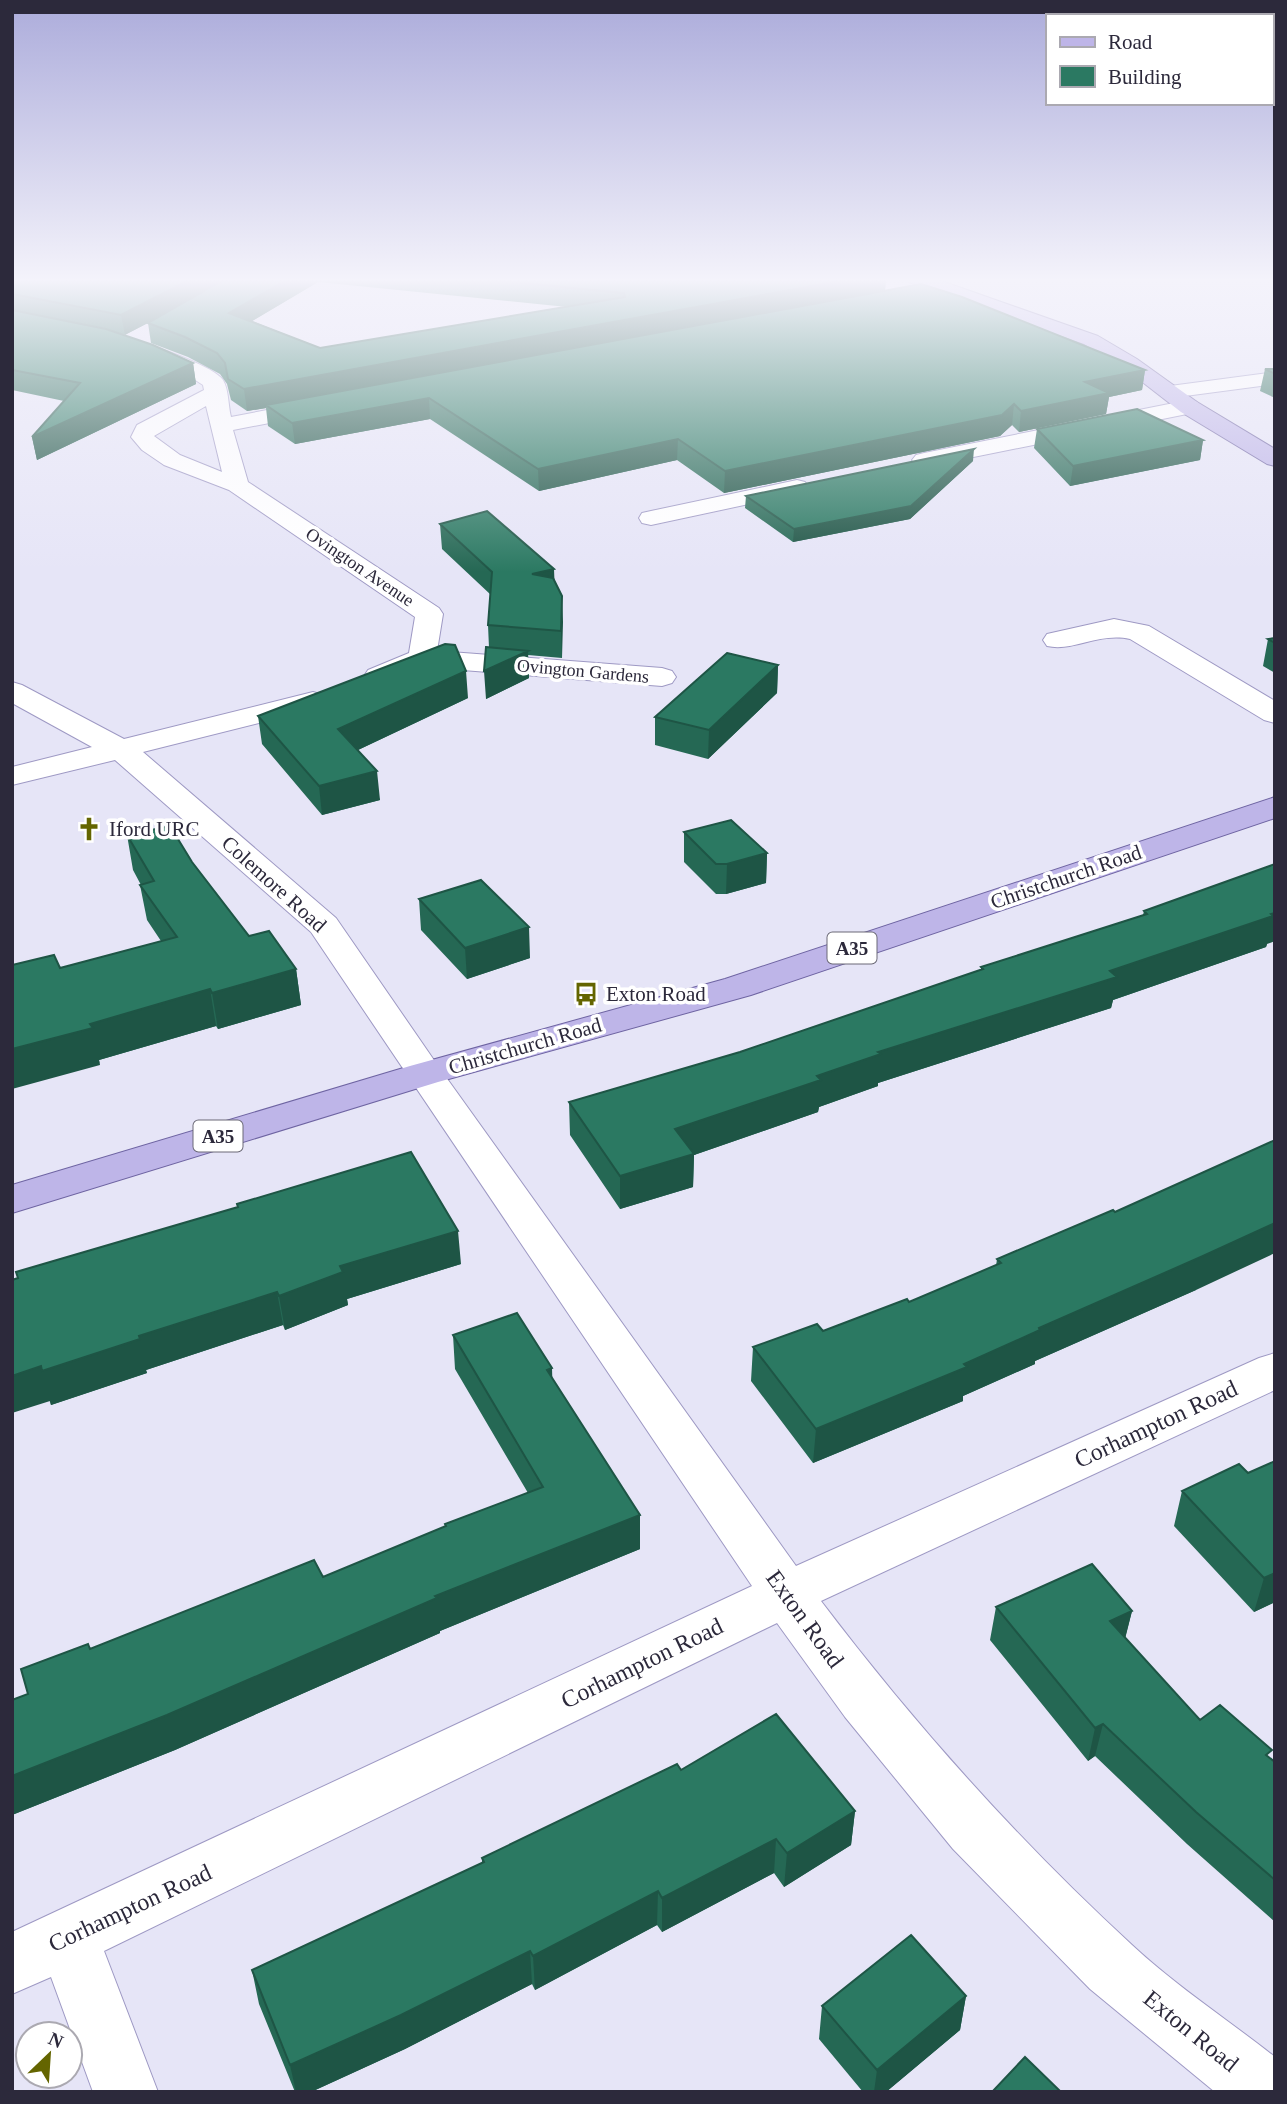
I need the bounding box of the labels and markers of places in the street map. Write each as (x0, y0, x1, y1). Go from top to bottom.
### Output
church icon: Iford URC (75, 815, 103, 843)
place label: Iford URC (109, 817, 199, 841)
bus stop icon: Exton Road (572, 980, 600, 1008)
place label: Exton Road (606, 982, 706, 1006)

